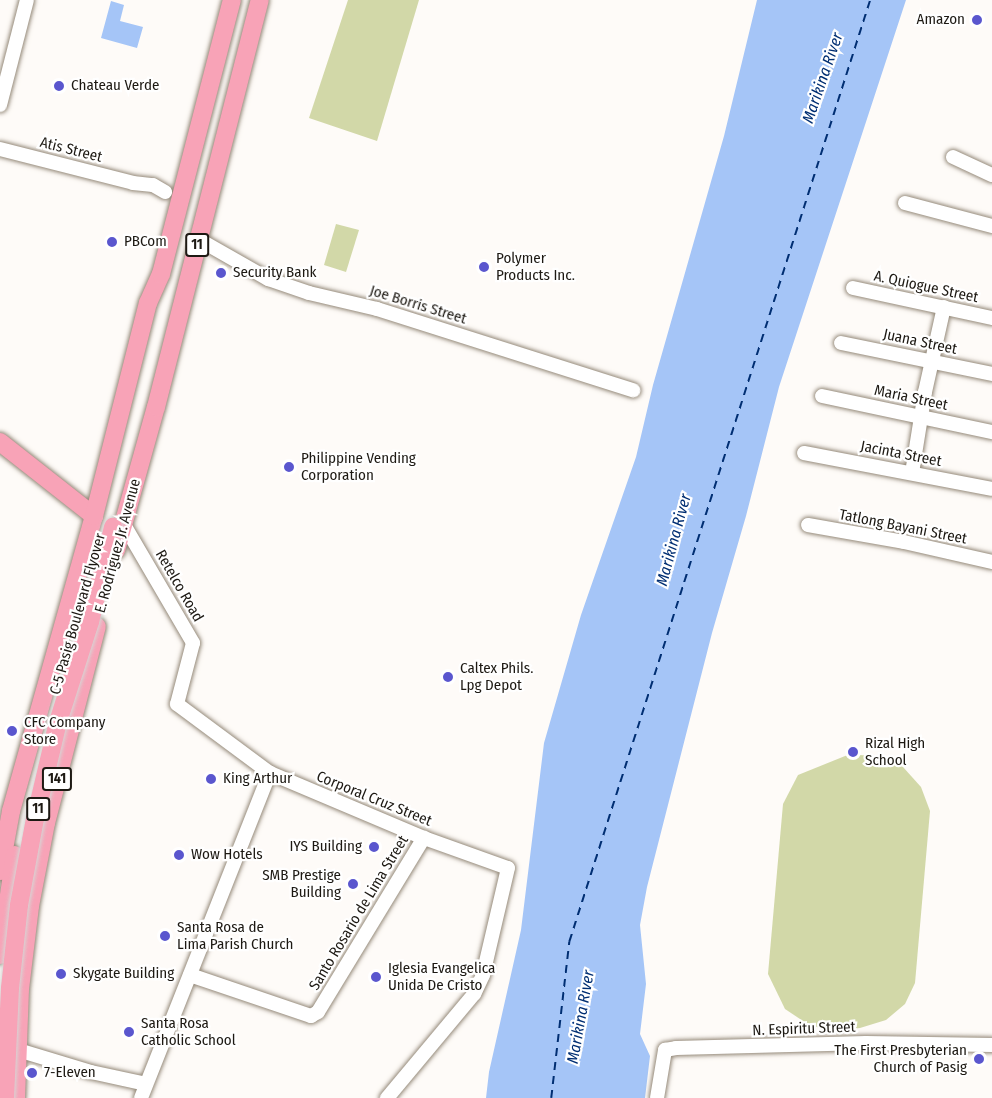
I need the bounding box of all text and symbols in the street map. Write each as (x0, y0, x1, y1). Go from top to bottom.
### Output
place label: Amazon (917, 11, 965, 29)
marker: Amazon (970, 13, 984, 27)
water label: Marikina River (799, 30, 847, 126)
place label: Chateau Verde (71, 77, 159, 95)
marker: Chateau Verde (52, 79, 66, 93)
street label: Atis Street (38, 134, 104, 166)
place label: PBCom (124, 233, 167, 251)
road number: 11 (185, 234, 209, 256)
marker: PBCom (105, 235, 119, 249)
place label: Polymer Products Inc. (496, 249, 575, 284)
marker: Polymer Products Inc. (477, 260, 491, 274)
place label: Security Bank (233, 264, 317, 282)
marker: Security Bank (214, 266, 228, 280)
street label: A. Quiogue Street (872, 267, 980, 307)
street label: Joe Borris Street (368, 282, 468, 328)
street label: Juana Street (881, 325, 959, 359)
street label: Maria Street (873, 381, 949, 415)
street label: Jacinta Street (859, 437, 943, 471)
place label: Philippine Vending Corporation (301, 449, 416, 484)
marker: Philippine Vending Corporation (282, 460, 296, 474)
street label: E. Rodriguez Jr. Avenue (91, 477, 145, 615)
water label: Marikina River (653, 492, 695, 588)
street label: Tatlong Bayani Street (838, 506, 968, 548)
street label: C-5 Pasig Boulevard Flyover (46, 531, 110, 697)
street label: Retelco Road (151, 547, 207, 625)
place label: Caltex Phils. Lpg Depot (460, 659, 533, 694)
marker: Caltex Phils. Lpg Depot (441, 670, 455, 684)
place label: CFC Company Store (24, 713, 106, 748)
marker: CFC Company Store (5, 724, 19, 738)
place label: Rizal High School (865, 734, 925, 769)
marker: Rizal High School (846, 745, 860, 759)
road number: 141 (40, 768, 74, 790)
street label: Corporal Cruz Street (314, 768, 434, 830)
place label: King Arthur (223, 770, 292, 788)
marker: King Arthur (204, 772, 218, 786)
road number: 11 (26, 798, 50, 820)
street label: Santo Rosario de Lima Street (306, 832, 412, 994)
place label: IYS Building (289, 838, 362, 856)
marker: IYS Building (367, 840, 381, 854)
place label: Wow Hotels (191, 846, 263, 864)
marker: Wow Hotels (172, 848, 186, 862)
place label: SMB Prestige Building (262, 866, 341, 901)
marker: SMB Prestige Building (346, 877, 360, 891)
place label: Santa Rosa de Lima Parish Church (177, 918, 293, 953)
marker: Santa Rosa de Lima Parish Church (158, 929, 172, 943)
place label: Iglesia Evangelica Unida De Cristo (388, 959, 495, 994)
place label: Skygate Building (73, 965, 174, 983)
marker: Skygate Building (54, 967, 68, 981)
water label: Marikina River (563, 969, 599, 1065)
marker: Iglesia Evangelica Unida De Cristo (369, 970, 383, 984)
place label: Santa Rosa Catholic School (141, 1014, 236, 1049)
street label: N. Espiritu Street (752, 1018, 856, 1040)
marker: Santa Rosa Catholic School (122, 1025, 136, 1039)
place label: The First Presbyterian Church of Pasig (834, 1041, 967, 1076)
marker: The First Presbyterian Church of Pasig (972, 1052, 986, 1066)
place label: 7-Eleven (44, 1064, 96, 1082)
marker: 7-Eleven (25, 1066, 39, 1080)

